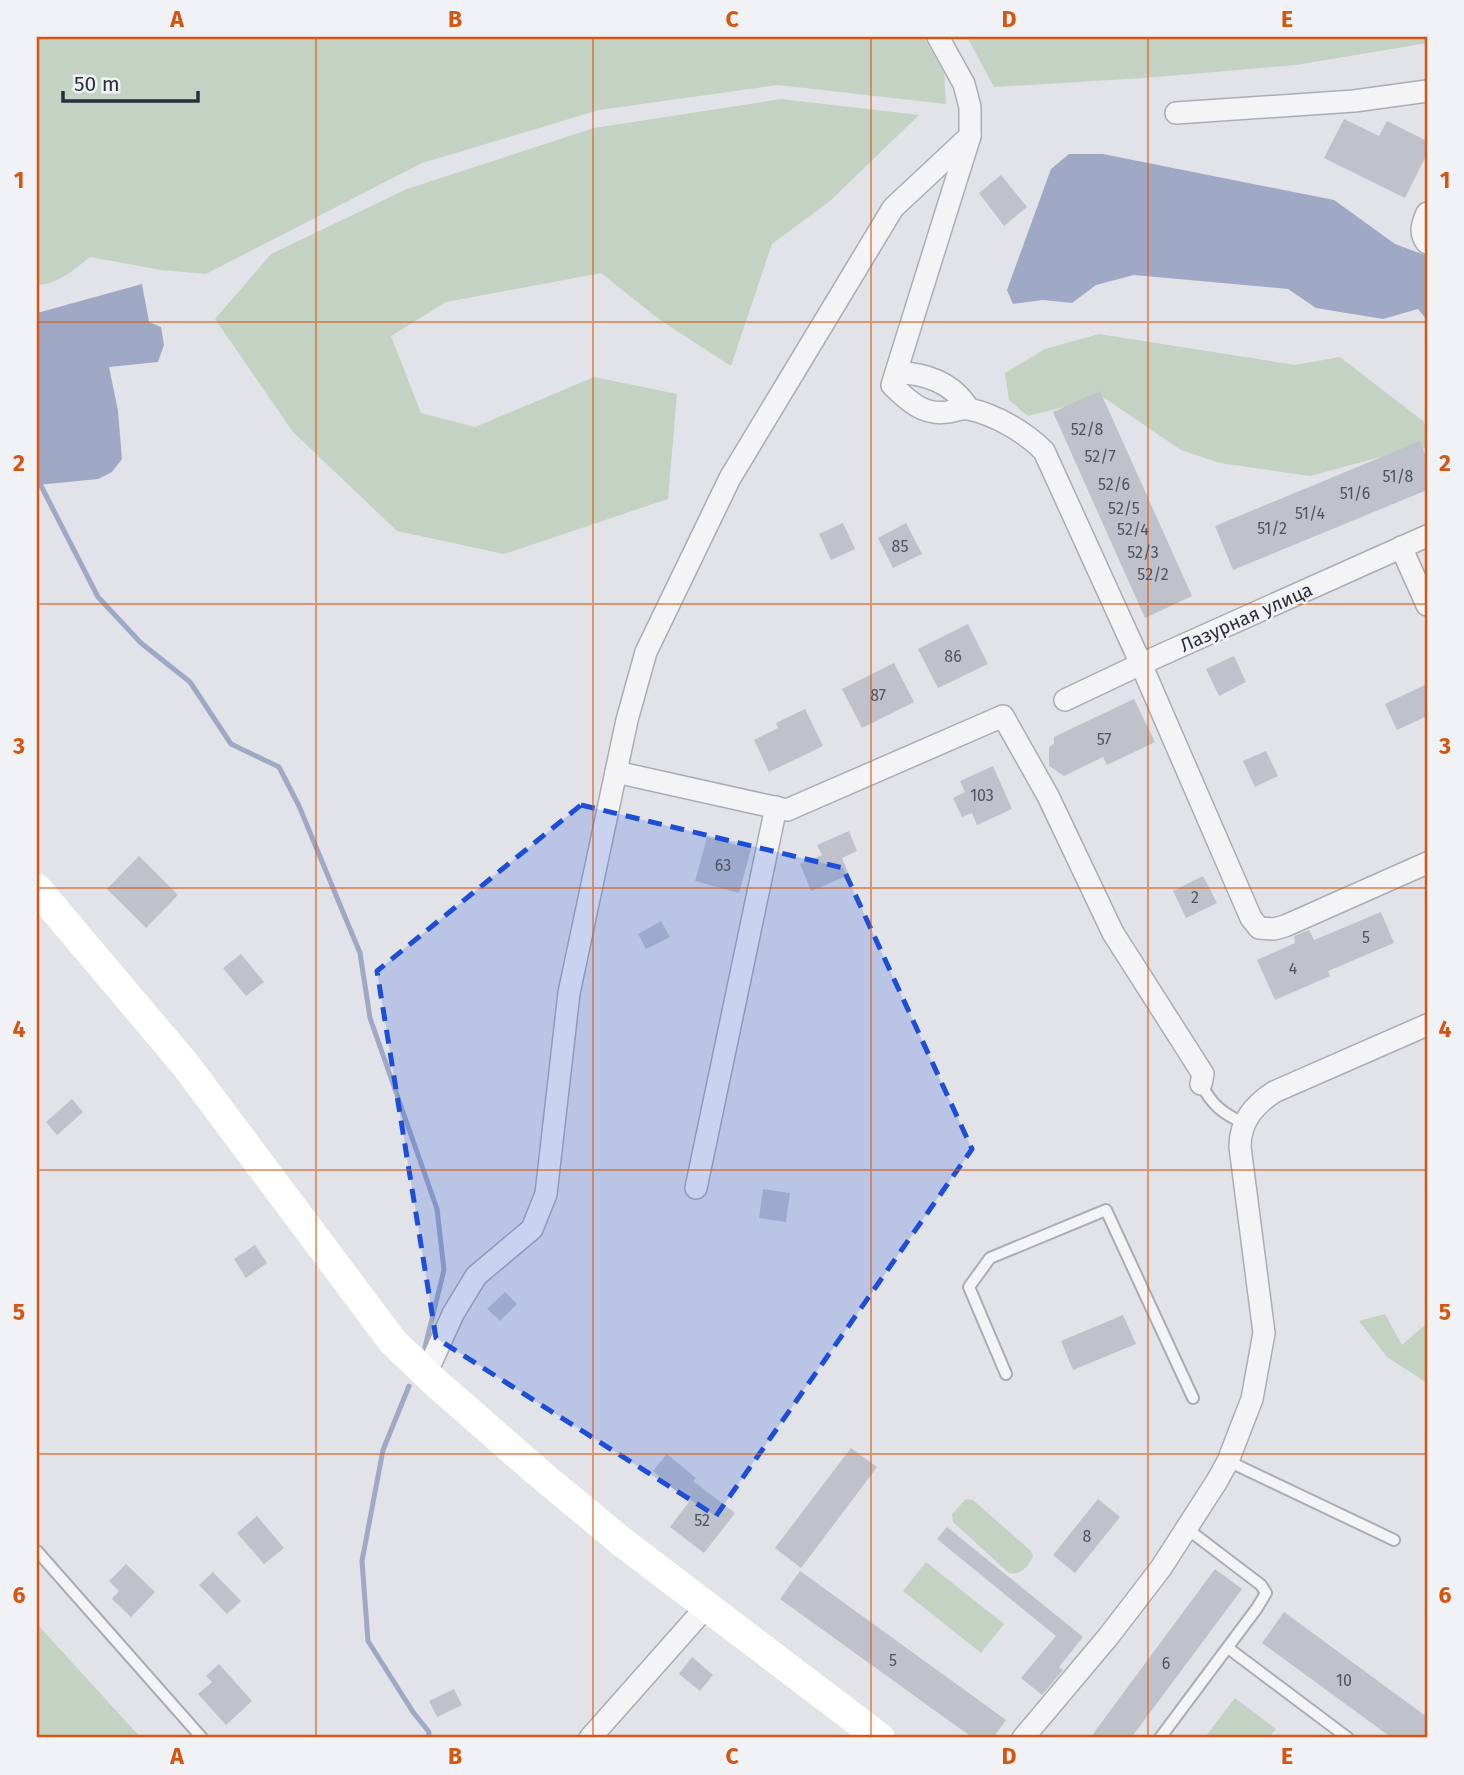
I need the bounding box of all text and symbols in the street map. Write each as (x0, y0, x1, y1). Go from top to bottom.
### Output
text: A (169, 5, 184, 33)
text: B (448, 5, 462, 33)
text: C (725, 5, 739, 33)
text: D (1002, 5, 1017, 33)
text: E (1281, 5, 1293, 33)
scale bar (63, 60, 198, 104)
text: 50 m (74, 71, 120, 97)
text: 1 (14, 166, 24, 194)
text: 1 (1440, 166, 1450, 194)
house number: 52/8 (1071, 420, 1103, 439)
house number: 52/7 (1084, 447, 1116, 466)
text: 2 (13, 449, 25, 477)
text: 2 (1439, 449, 1451, 477)
house number: 51/8 (1383, 467, 1414, 486)
house number: 52/6 (1098, 475, 1130, 494)
house number: 51/6 (1340, 484, 1370, 503)
house number: 52/5 (1108, 499, 1140, 518)
house number: 51/4 (1295, 504, 1326, 523)
house number: 51/2 (1257, 519, 1287, 538)
house number: 52/4 (1117, 520, 1149, 539)
house number: 85 (892, 537, 908, 556)
house number: 52/3 (1127, 543, 1159, 562)
house number: 52/2 (1137, 565, 1169, 584)
street label: Лазурная улица (1176, 578, 1316, 657)
house number: 86 (944, 647, 962, 666)
house number: 87 (870, 686, 886, 705)
house number: 57 (1097, 730, 1111, 749)
text: 3 (12, 732, 25, 760)
text: 3 (1438, 732, 1451, 760)
house number: 103 (970, 786, 994, 805)
house number: 63 (715, 856, 731, 875)
house number: 2 (1191, 888, 1199, 907)
house number: 5 (1362, 928, 1370, 947)
house number: 4 (1289, 959, 1298, 978)
text: 4 (13, 1015, 26, 1043)
text: 4 (1439, 1015, 1452, 1043)
text: 5 (13, 1298, 25, 1326)
text: 5 (1439, 1298, 1451, 1326)
house number: 52 (694, 1511, 710, 1530)
house number: 8 (1083, 1527, 1092, 1546)
text: 6 (13, 1581, 26, 1609)
text: 6 (1439, 1581, 1452, 1609)
house number: 5 (889, 1651, 897, 1670)
house number: 6 (1162, 1654, 1170, 1673)
house number: 10 (1336, 1671, 1352, 1690)
text: A (169, 1742, 184, 1770)
text: B (448, 1742, 462, 1770)
text: C (725, 1742, 739, 1770)
text: D (1002, 1742, 1017, 1770)
text: E (1281, 1742, 1293, 1770)

